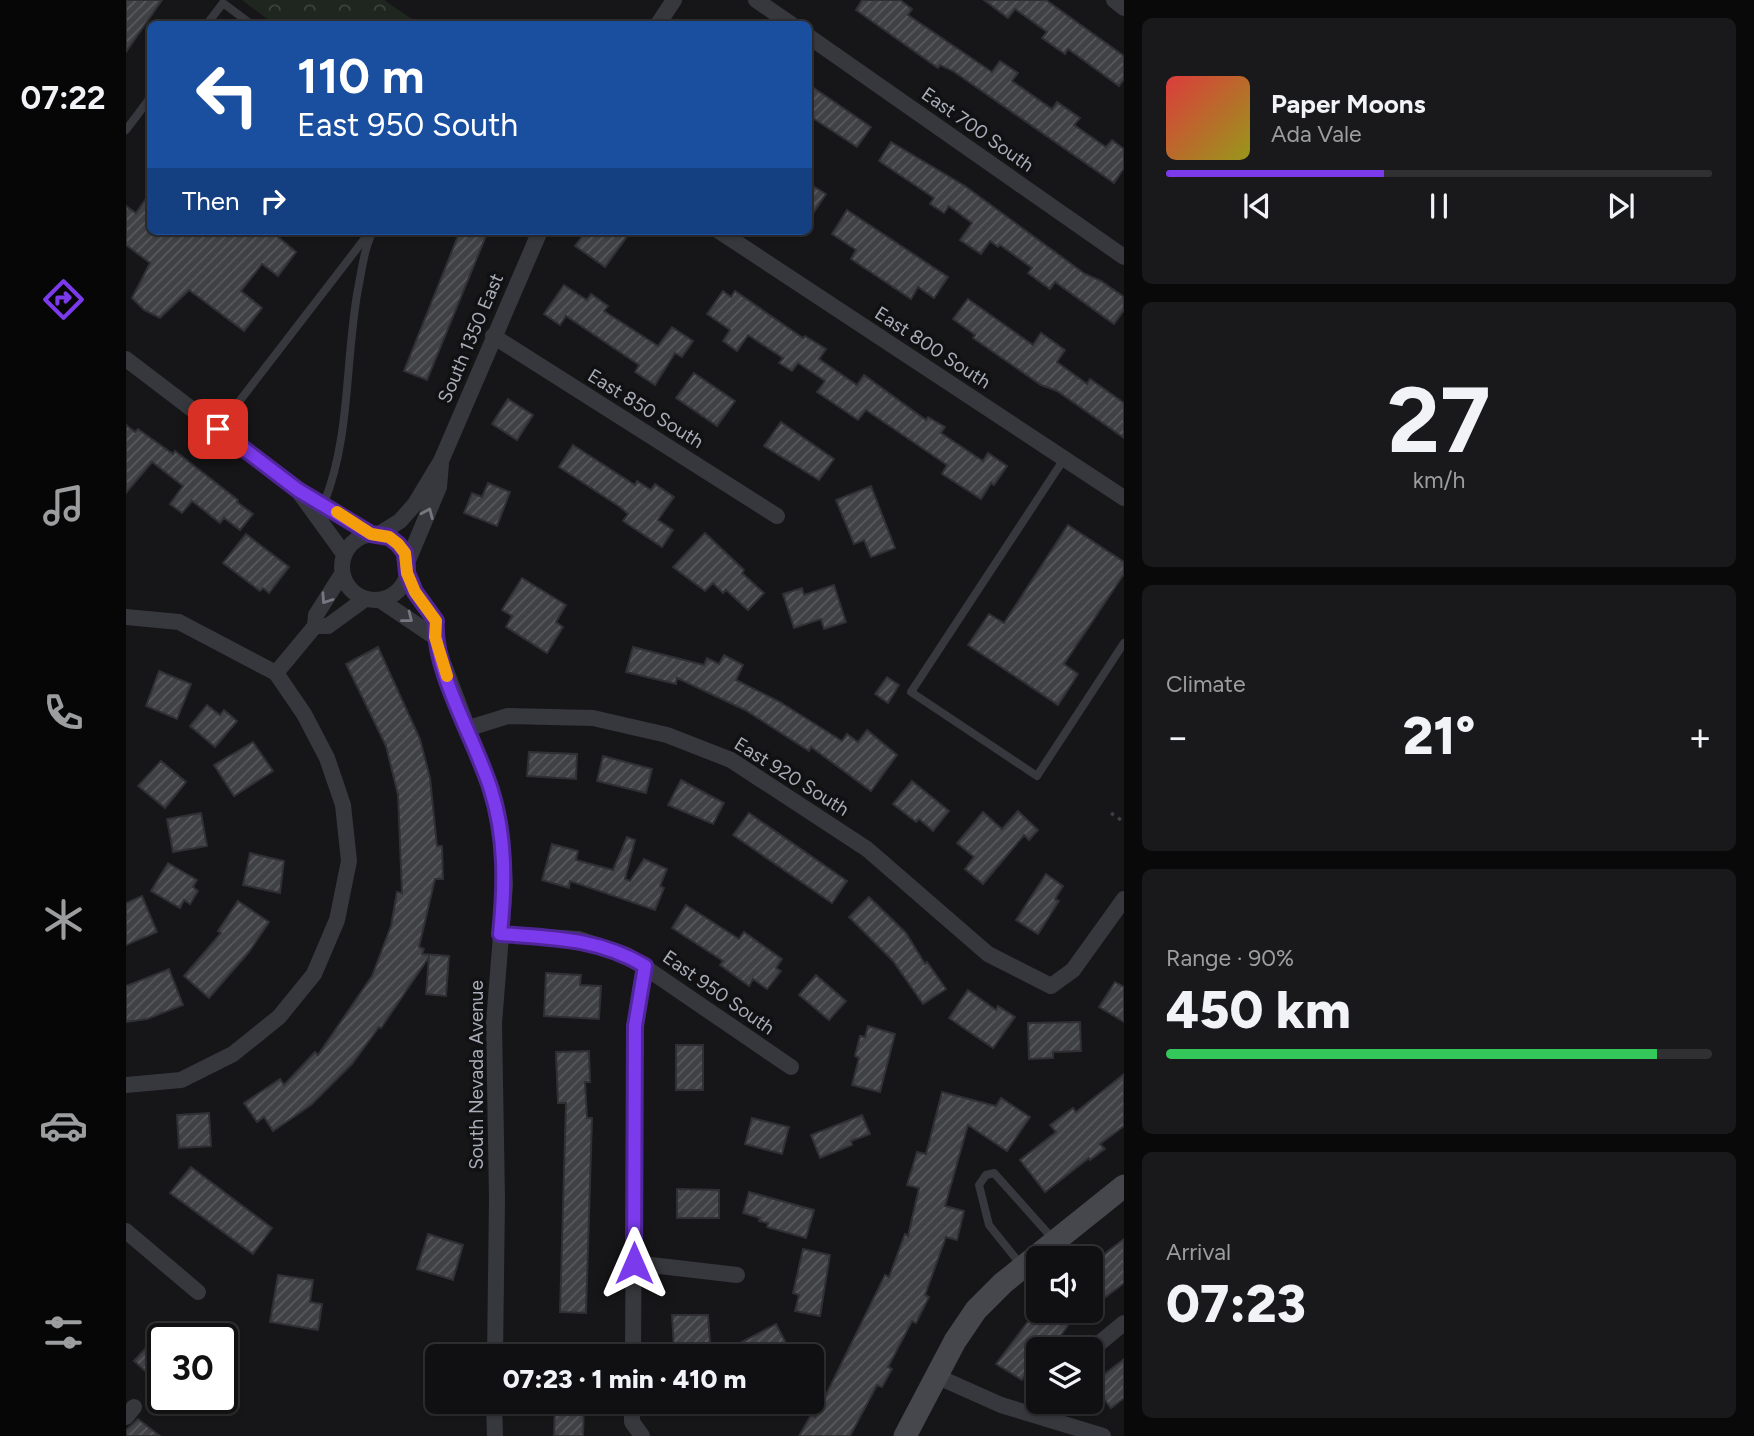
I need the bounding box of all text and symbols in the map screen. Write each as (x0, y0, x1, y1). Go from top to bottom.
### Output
text: 110 m (297, 46, 425, 105)
icon: left (182, 49, 273, 140)
text: 07:22 (20, 79, 106, 117)
street label: East 700 South (917, 82, 1038, 177)
text: Paper Moons (1271, 88, 1426, 120)
text: East 950 South (297, 106, 518, 144)
text: Ada Vale (1271, 120, 1362, 148)
icon: right (254, 182, 292, 220)
text: Then (182, 185, 240, 217)
icon: previous (1238, 187, 1276, 225)
icon: pause (1420, 187, 1458, 225)
icon: next (1602, 187, 1640, 225)
street label: South 1350 East (433, 270, 508, 407)
icon: directions (39, 275, 88, 324)
street label: East 800 South (870, 301, 995, 393)
street label: East 850 South (584, 364, 708, 453)
text: 27 (1387, 366, 1491, 475)
pin (188, 399, 248, 459)
icon: arrive (199, 410, 237, 448)
text: km/h (1413, 466, 1465, 494)
icon: music (39, 481, 88, 530)
one-way arrow (420, 508, 434, 521)
one-way arrow (322, 591, 334, 604)
one-way arrow (400, 610, 412, 623)
text: Climate (1166, 670, 1245, 698)
icon: phone (39, 688, 88, 737)
text: 21° (1403, 705, 1475, 767)
text: − (1166, 714, 1190, 760)
text: + (1688, 714, 1712, 760)
street label: East 920 South (730, 732, 853, 821)
icon: climate (39, 895, 88, 944)
text: Range · 90% (1166, 944, 1294, 972)
street label: East 950 South (658, 945, 779, 1039)
text: 450 km (1166, 979, 1351, 1041)
street label: South Nevada Avenue (465, 980, 488, 1170)
icon: car (39, 1101, 88, 1150)
position arrow (597, 1226, 671, 1300)
text: Arrival (1166, 1238, 1231, 1266)
map controls (1026, 1246, 1103, 1414)
button: sound (1026, 1246, 1103, 1323)
text: 07:23 (1166, 1273, 1306, 1335)
icon: filters (39, 1308, 88, 1357)
speed limit sign: 30 (147, 1323, 238, 1414)
button: layers (1026, 1337, 1103, 1414)
text: 07:23 · 1 min · 410 m (503, 1363, 746, 1395)

